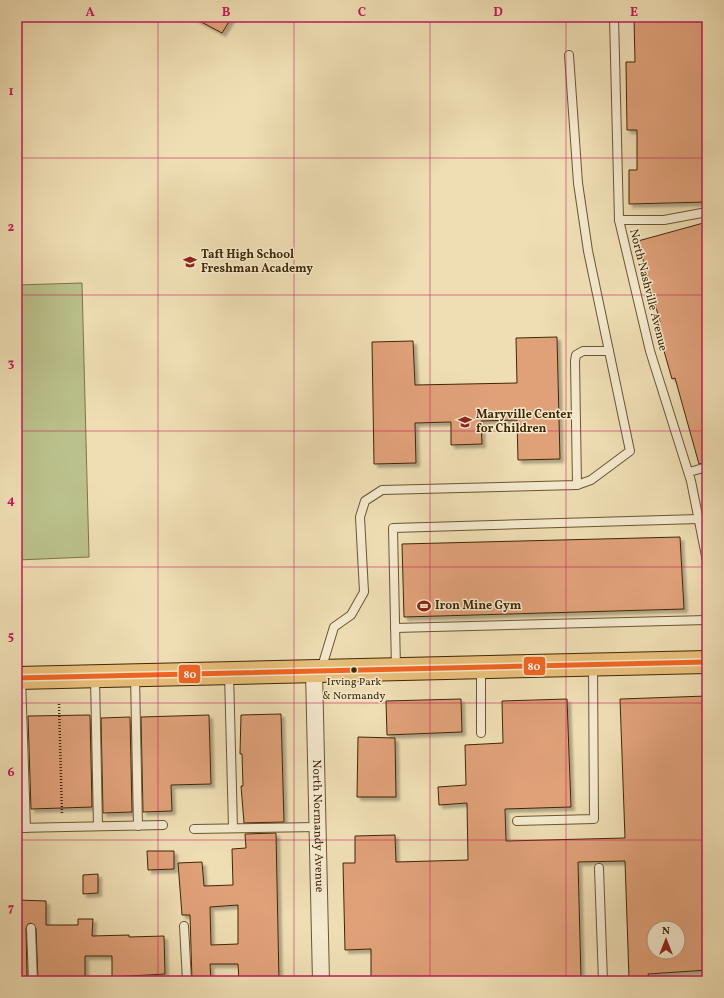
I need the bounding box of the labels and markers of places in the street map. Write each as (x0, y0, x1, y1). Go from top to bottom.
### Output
place label: Taft High School Freshman Academy (201, 247, 313, 277)
school or university icon: Taft High School Freshman Academy (182, 254, 198, 270)
place label: Maryville Center for Children (476, 407, 572, 437)
school or university icon: Maryville Center for Children (457, 414, 473, 430)
sports icon: Iron Mine Gym (416, 598, 432, 614)
place label: Iron Mine Gym (435, 598, 522, 614)
marker: Irving Park & Normandy (349, 665, 359, 675)
place label: Irving Park & Normandy (323, 675, 386, 704)

